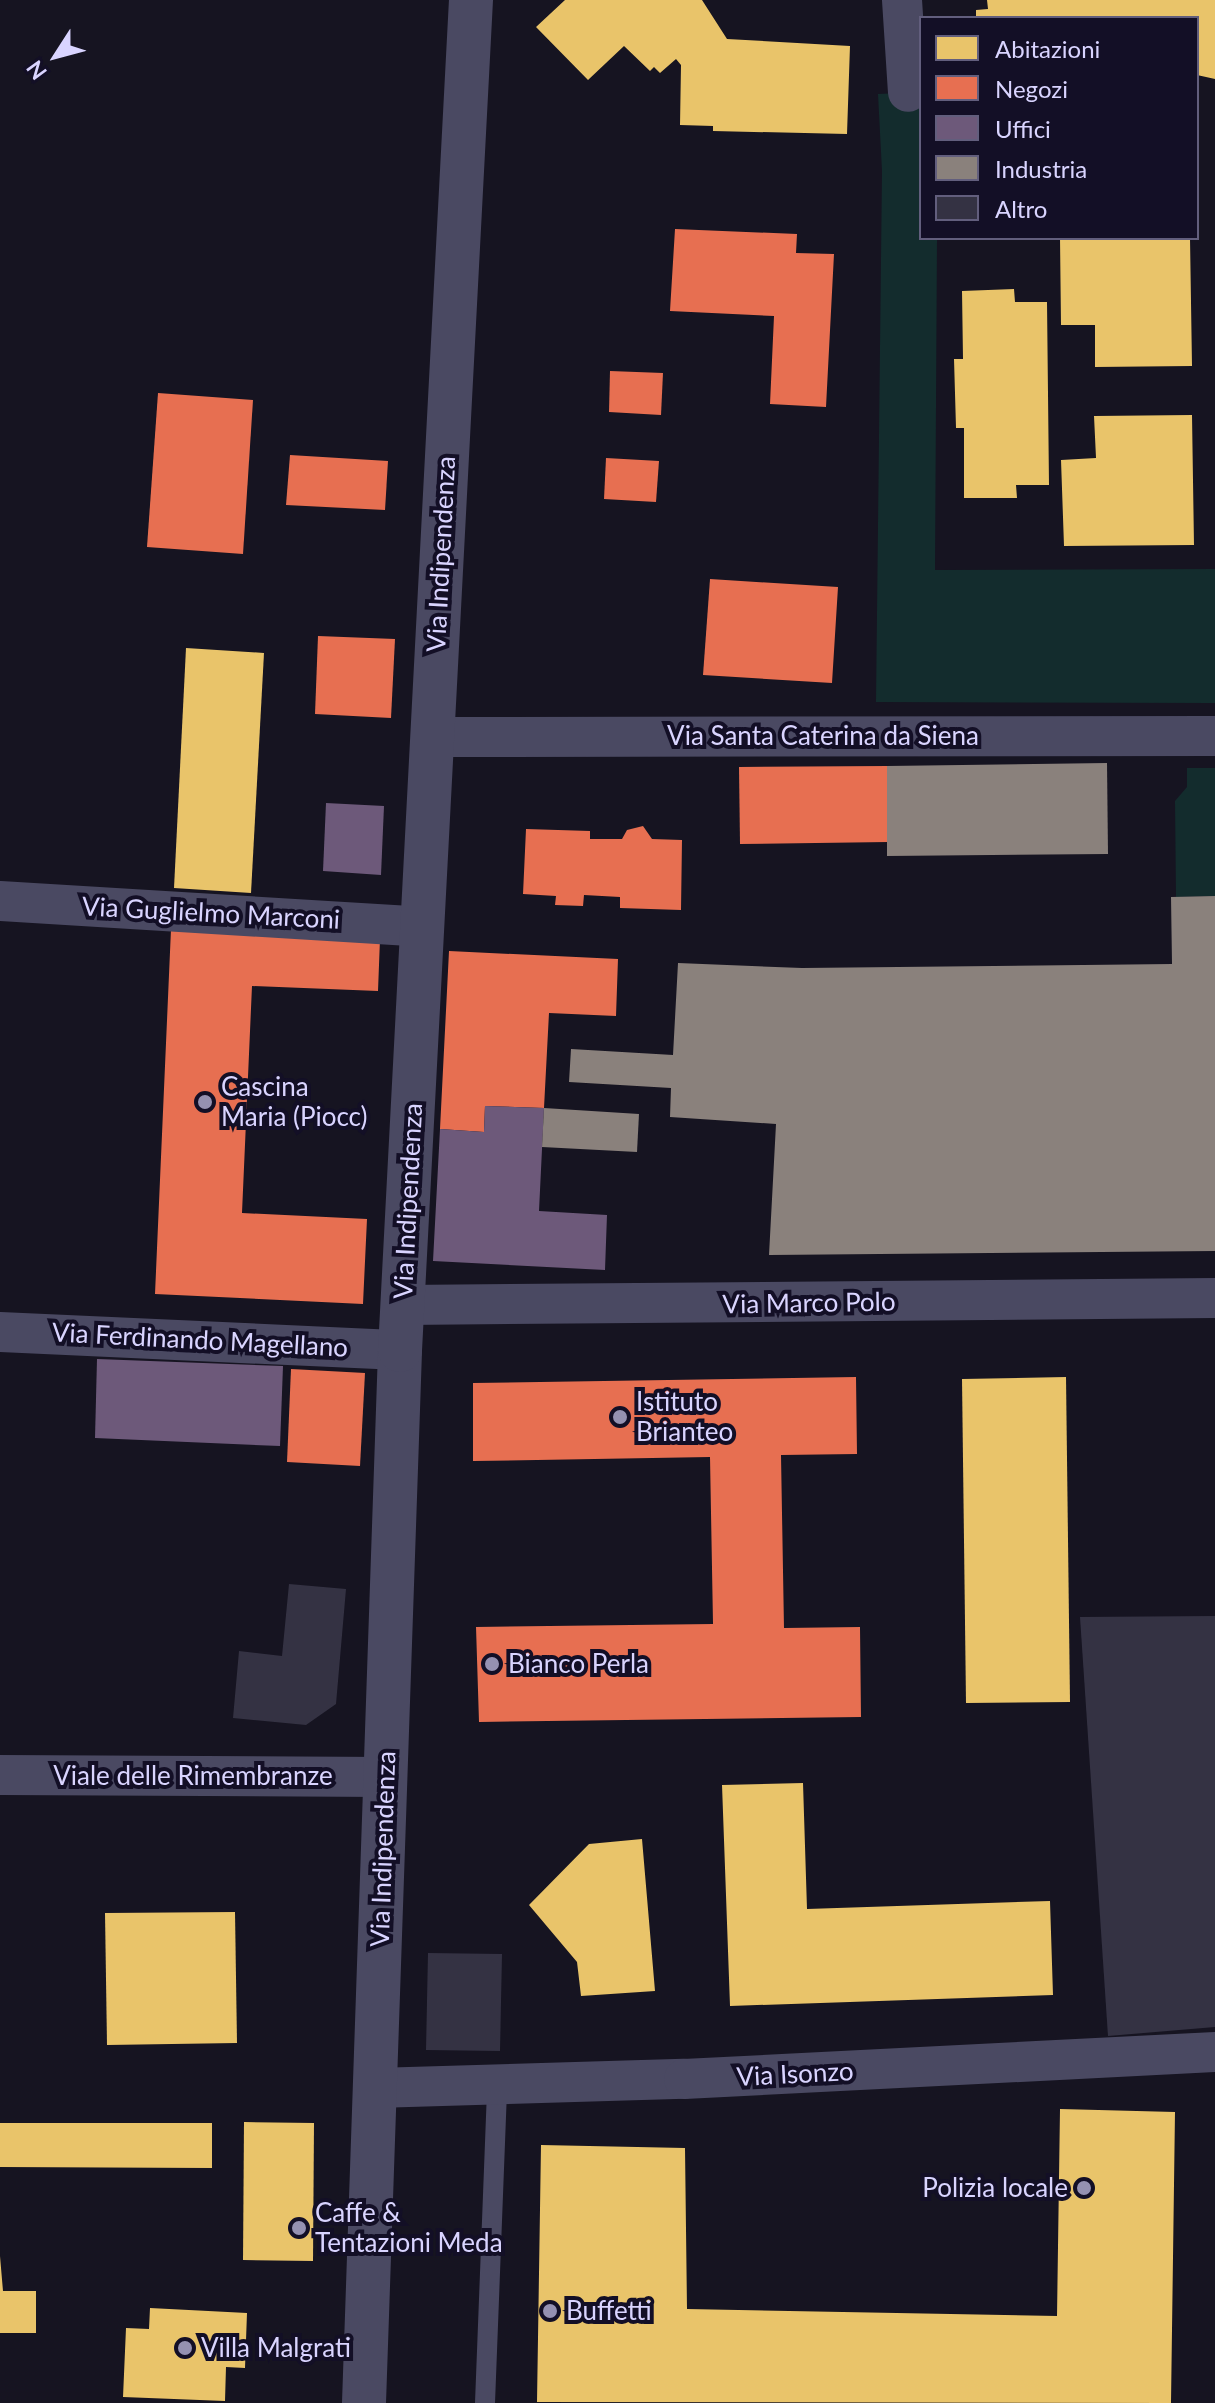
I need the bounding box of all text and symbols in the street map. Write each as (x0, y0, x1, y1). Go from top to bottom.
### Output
north arrow (16, 16, 96, 96)
legend (919, 16, 1199, 240)
text: Abitazioni (995, 34, 1100, 63)
text: N (20, 56, 52, 85)
text: Negozi (995, 74, 1068, 103)
text: Uffici (995, 114, 1051, 143)
text: Industria (995, 154, 1087, 183)
text: Altro (995, 194, 1047, 223)
street label: Via Indipendenza (420, 455, 462, 653)
street label: Via Santa Caterina da Siena (667, 720, 979, 752)
street label: Via Guglielmo Marconi (81, 891, 341, 935)
place label: Cascina Maria (Piocc) (221, 1071, 368, 1132)
marker: Cascina Maria (Piocc) (196, 1093, 214, 1111)
street label: Via Indipendenza (387, 1102, 429, 1300)
street label: Via Marco Polo (722, 1286, 896, 1320)
street label: Via Ferdinando Magellano (51, 1317, 349, 1363)
place label: Istituto Brianteo (636, 1386, 733, 1448)
marker: Istituto Brianteo (611, 1408, 629, 1426)
place label: Bianco Perla (508, 1648, 649, 1680)
marker: Bianco Perla (483, 1655, 501, 1673)
street label: Via Indipendenza (364, 1750, 402, 1948)
street label: Viale delle Rimembranze (53, 1760, 333, 1792)
street label: Via Isonzo (736, 2055, 854, 2093)
place label: Polizia locale (922, 2172, 1068, 2204)
marker: Polizia locale (1075, 2179, 1093, 2197)
place label: Caffe & Tentazioni Meda (315, 2197, 503, 2258)
marker: Caffe & Tentazioni Meda (290, 2219, 308, 2237)
place label: Buffetti (566, 2295, 652, 2327)
marker: Buffetti (541, 2302, 559, 2320)
place label: Villa Malgrati (201, 2332, 351, 2364)
marker: Villa Malgrati (176, 2339, 194, 2357)

